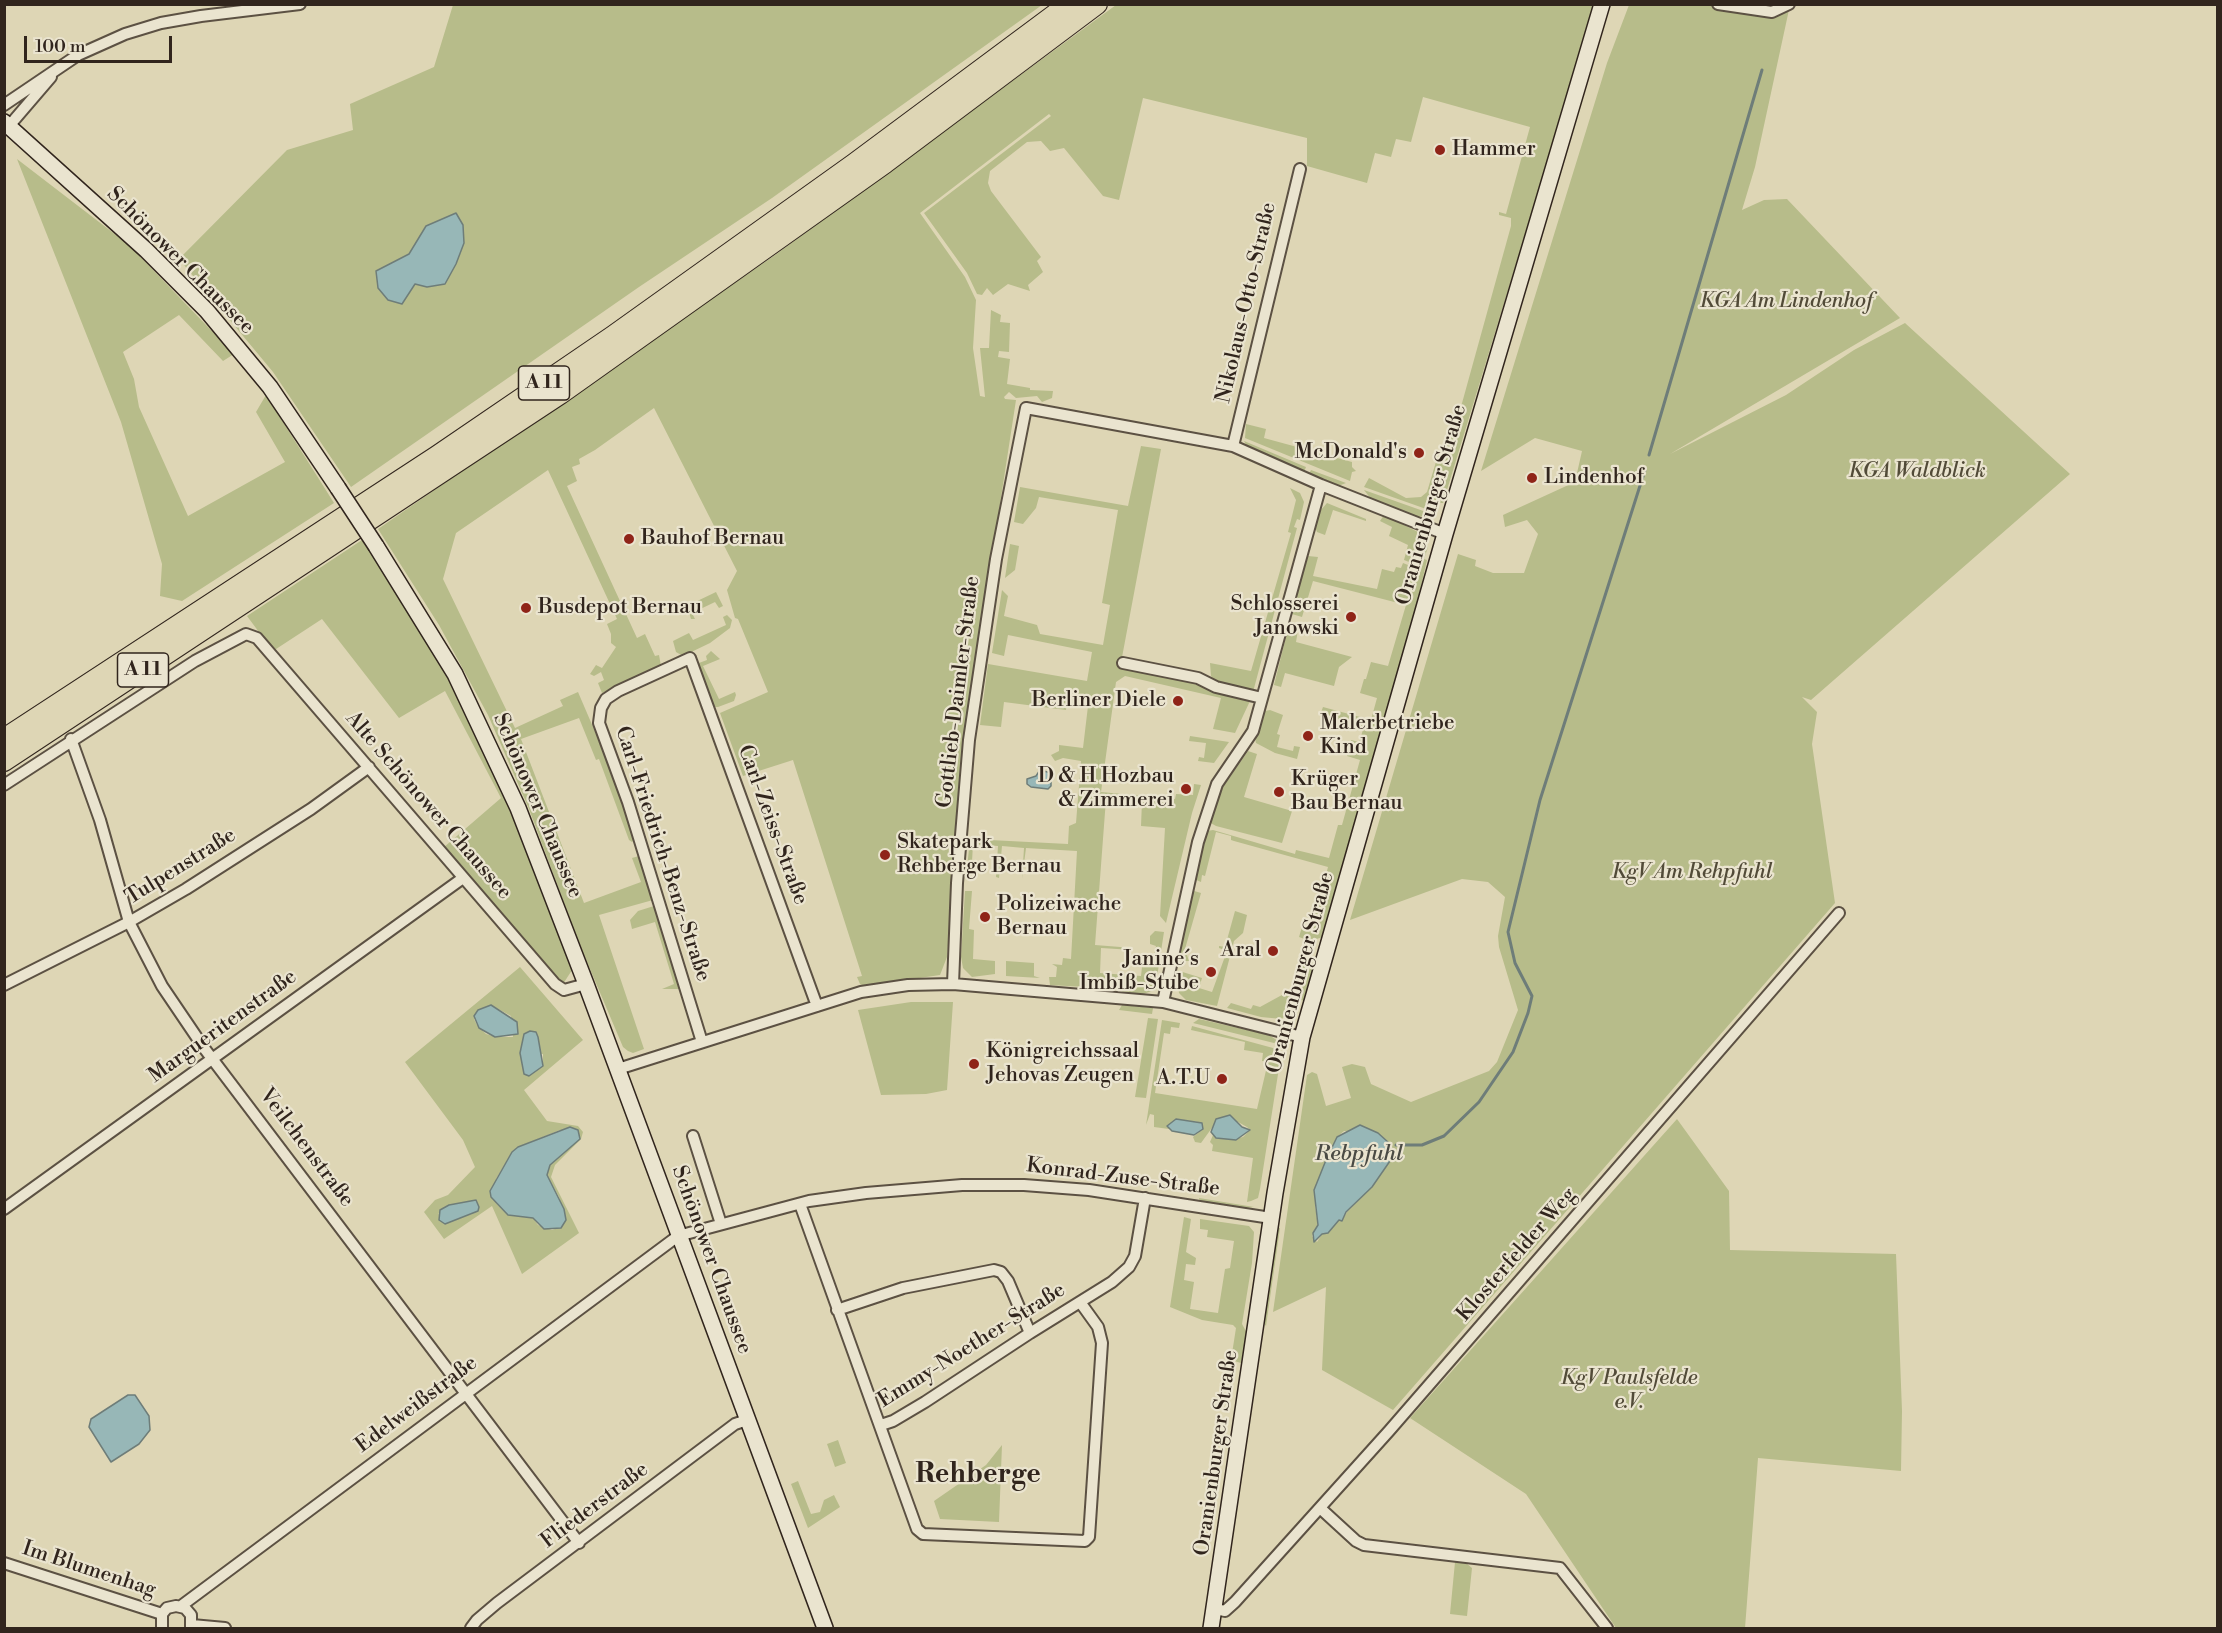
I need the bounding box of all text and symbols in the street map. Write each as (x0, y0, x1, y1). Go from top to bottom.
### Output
scale bar (27, 24, 176, 62)
text: 100 m (35, 35, 86, 58)
place label: Hammer (1452, 137, 1536, 163)
marker: Hammer (1433, 143, 1447, 157)
street label: Schönower Chaussee (101, 182, 259, 340)
street label: Nikolaus-Otto-Straße (1212, 200, 1282, 406)
park label: KGA Am Lindenhof (1699, 289, 1873, 315)
road number: A 11 (518, 366, 570, 400)
street label: Oranienburger Straße (1391, 402, 1473, 608)
place label: McDonald's (1295, 440, 1407, 466)
marker: McDonald's (1412, 446, 1426, 460)
park label: KGA Waldblick (1848, 459, 1986, 485)
place label: Lindenhof (1544, 465, 1644, 491)
marker: Lindenhof (1525, 471, 1539, 485)
place label: Bauhof Bernau (641, 526, 784, 552)
marker: Bauhof Bernau (622, 532, 636, 546)
street label: Gottlieb-Daimler-Straße (932, 575, 986, 809)
place label: Schlosserei Janowski (1231, 592, 1339, 642)
place label: Busdepot Bernau (538, 595, 702, 621)
marker: Busdepot Bernau (519, 601, 533, 615)
marker: Schlosserei Janowski (1344, 610, 1358, 624)
road number: A 11 (118, 653, 168, 687)
place label: Berliner Diele (1032, 688, 1166, 714)
marker: Berliner Diele (1171, 694, 1185, 708)
street label: Alte Schönower Chaussee (339, 707, 517, 905)
street label: Schönower Chaussee (487, 710, 587, 902)
place label: Malerbetriebe Kind (1320, 711, 1455, 761)
street label: Carl-Friedrich-Benz-Straße (609, 723, 715, 985)
marker: Malerbetriebe Kind (1301, 729, 1315, 743)
street label: Carl-Zeiss-Straße (731, 742, 813, 908)
place label: D & H Hozbau & Zimmerei (1038, 764, 1174, 814)
place label: Krüger Bau Bernau (1291, 767, 1403, 817)
marker: D & H Hozbau & Zimmerei (1179, 782, 1193, 796)
marker: Krüger Bau Bernau (1272, 785, 1286, 799)
street label: Tulpenstraße (121, 823, 241, 911)
place label: Skatepark Rehberge Bernau (897, 830, 1061, 880)
marker: Skatepark Rehberge Bernau (878, 848, 892, 862)
park label: KgV Am Rehpfuhl (1611, 860, 1773, 886)
street label: Oranienburger Straße (1262, 869, 1340, 1077)
place label: Polizeiwache Bernau (997, 892, 1121, 942)
marker: Polizeiwache Bernau (978, 910, 992, 924)
place label: Aral (1221, 938, 1261, 964)
marker: Aral (1266, 944, 1280, 958)
place label: Janine´s Imbiß-Stube (1079, 947, 1199, 997)
street label: Margueritenstraße (144, 965, 302, 1089)
marker: Janine´s Imbiß-Stube (1204, 965, 1218, 979)
place label: Königreichssaal Jehovas Zeugen (986, 1039, 1139, 1089)
marker: Königreichssaal Jehovas Zeugen (967, 1057, 981, 1071)
place label: A.T.U (1156, 1066, 1210, 1092)
marker: A.T.U (1215, 1072, 1229, 1086)
street label: Veilchenstraße (253, 1084, 359, 1212)
water label: Rebpfuhl (1315, 1142, 1403, 1168)
street label: Konrad-Zuse-Straße (1025, 1154, 1221, 1202)
street label: Schönower Chaussee (665, 1163, 757, 1357)
street label: Klosterfelder Weg (1452, 1183, 1582, 1327)
street label: Emmy-Noether-Straße (874, 1278, 1070, 1414)
street label: Oranienburger Straße (1190, 1348, 1244, 1558)
street label: Edelweißstraße (351, 1351, 483, 1459)
park label: KgV Paulsfelde e.V. (1561, 1366, 1697, 1416)
street label: Fliederstraße (536, 1457, 654, 1555)
district label: Rehberge (915, 1460, 1041, 1492)
street label: Im Blumenhag (19, 1537, 159, 1603)

